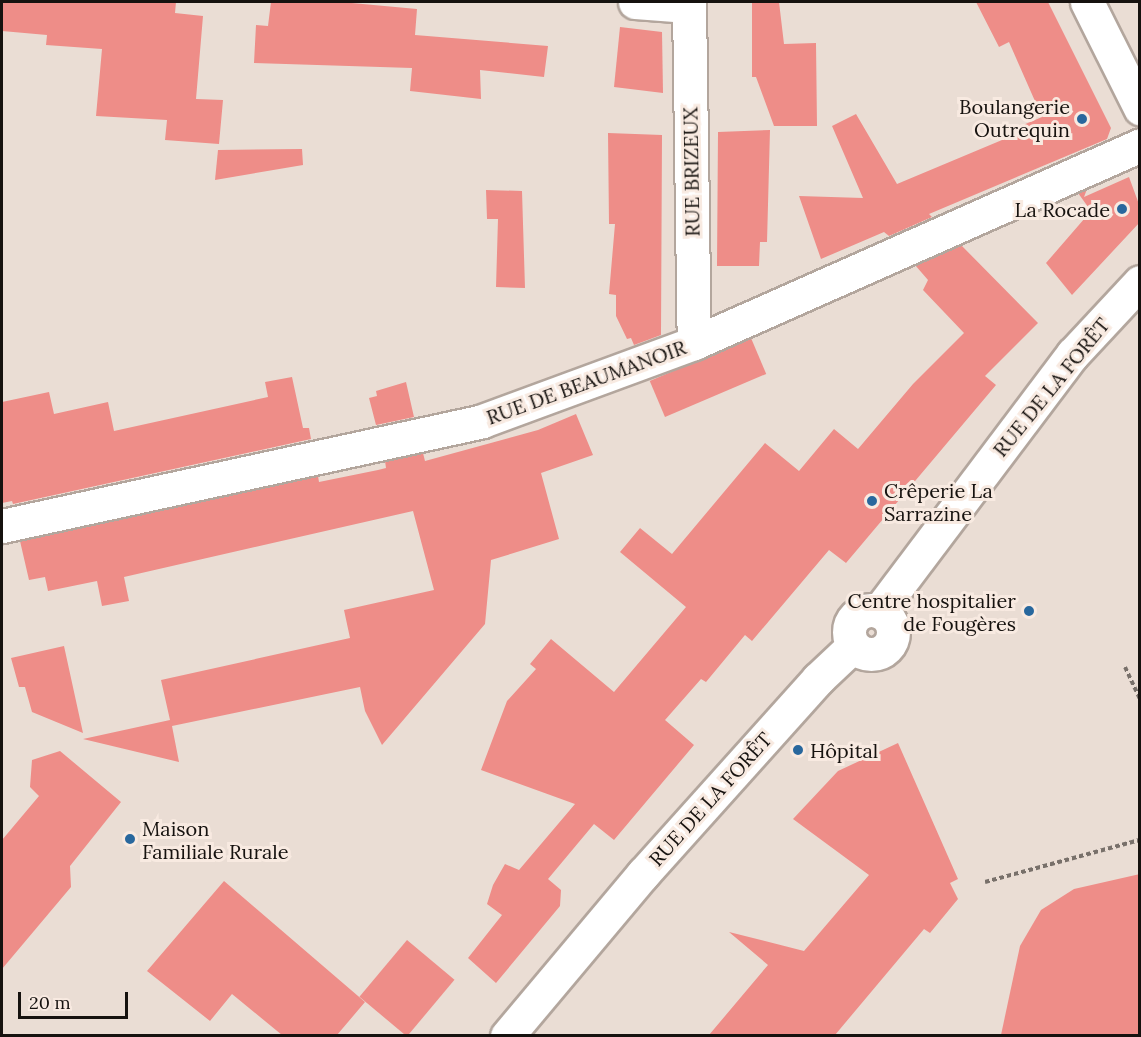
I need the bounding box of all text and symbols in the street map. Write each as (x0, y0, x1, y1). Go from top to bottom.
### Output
place label: Boulangerie Outrequin (959, 95, 1070, 142)
street label: RUE BRIZEUX (678, 107, 704, 237)
marker: Boulangerie Outrequin (1075, 112, 1089, 126)
place label: La Rocade (1015, 197, 1110, 221)
marker: La Rocade (1115, 202, 1129, 216)
street label: RUE DE LA FORÊT (988, 313, 1114, 461)
street label: RUE DE BEAUMANOIR (483, 335, 689, 429)
place label: Crêperie La Sarrazine (884, 478, 993, 525)
marker: Crêperie La Sarrazine (865, 494, 879, 508)
place label: Centre hospitalier de Fougères (847, 588, 1016, 635)
marker: Centre hospitalier de Fougères (1020, 602, 1038, 620)
street label: RUE DE LA FORÊT (644, 727, 776, 871)
place label: Hôpital (810, 738, 878, 762)
marker: Hôpital (791, 743, 805, 757)
place label: Maison Familiale Rurale (142, 816, 289, 863)
marker: Maison Familiale Rurale (123, 832, 137, 846)
scale bar (21, 980, 130, 1018)
text: 20 m (29, 991, 71, 1014)

